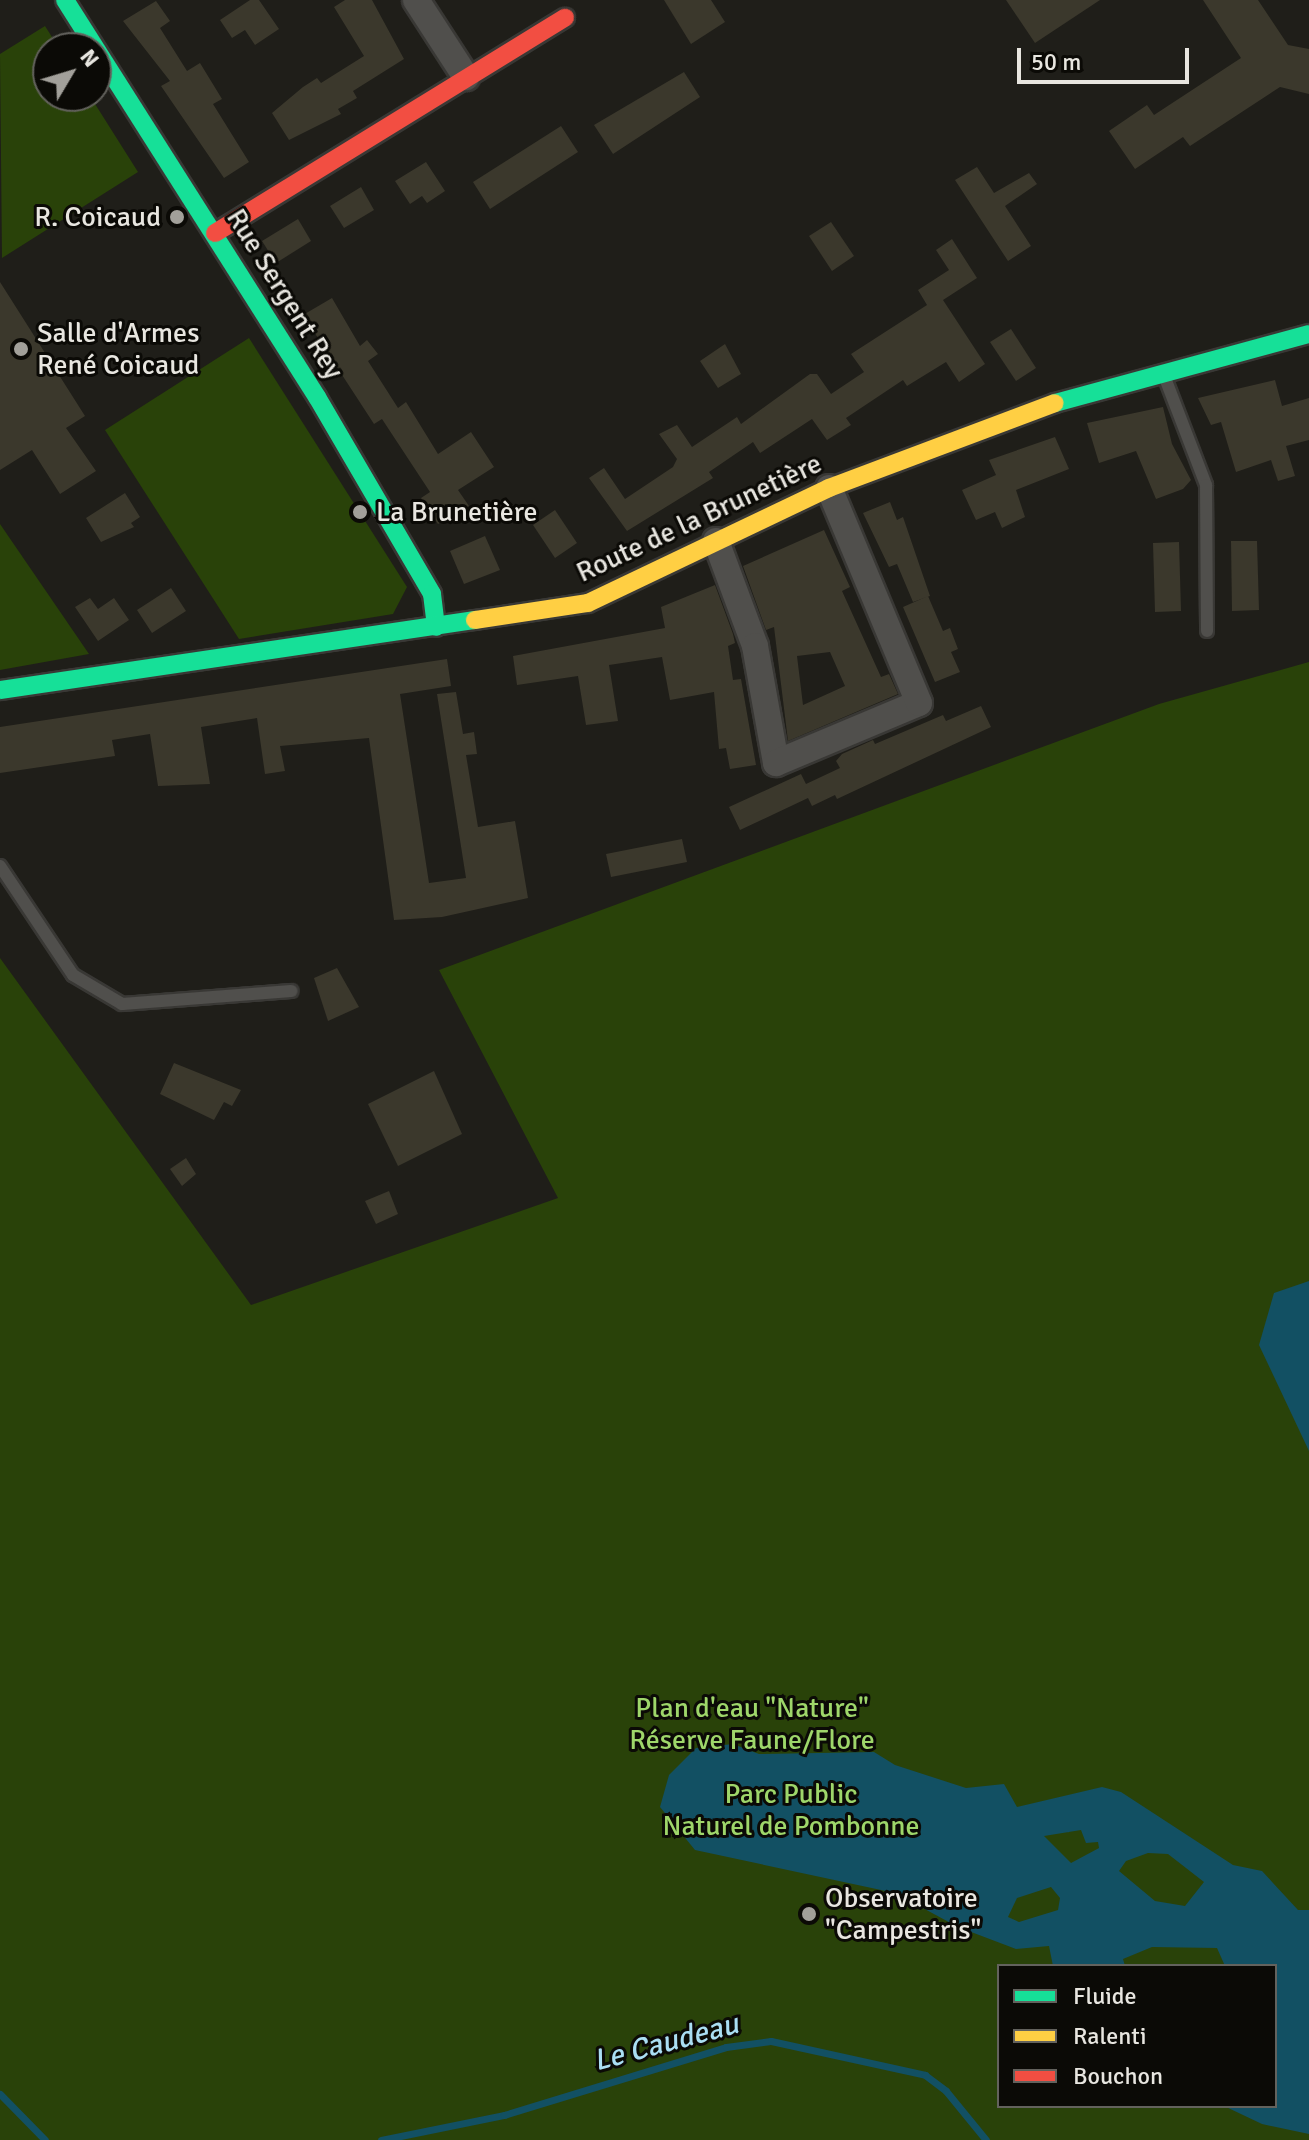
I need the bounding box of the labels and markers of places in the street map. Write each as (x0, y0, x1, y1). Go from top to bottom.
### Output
place label: R. Coicaud (34, 200, 161, 234)
marker: R. Coicaud (168, 208, 186, 226)
place label: Salle d'Armes René Coicaud (37, 316, 199, 382)
marker: Salle d'Armes René Coicaud (12, 340, 30, 358)
place label: La Brunetière (376, 495, 538, 529)
marker: La Brunetière (351, 503, 369, 521)
place label: Observatoire "Campestris" (825, 1881, 981, 1947)
marker: Observatoire "Campestris" (800, 1905, 818, 1923)

